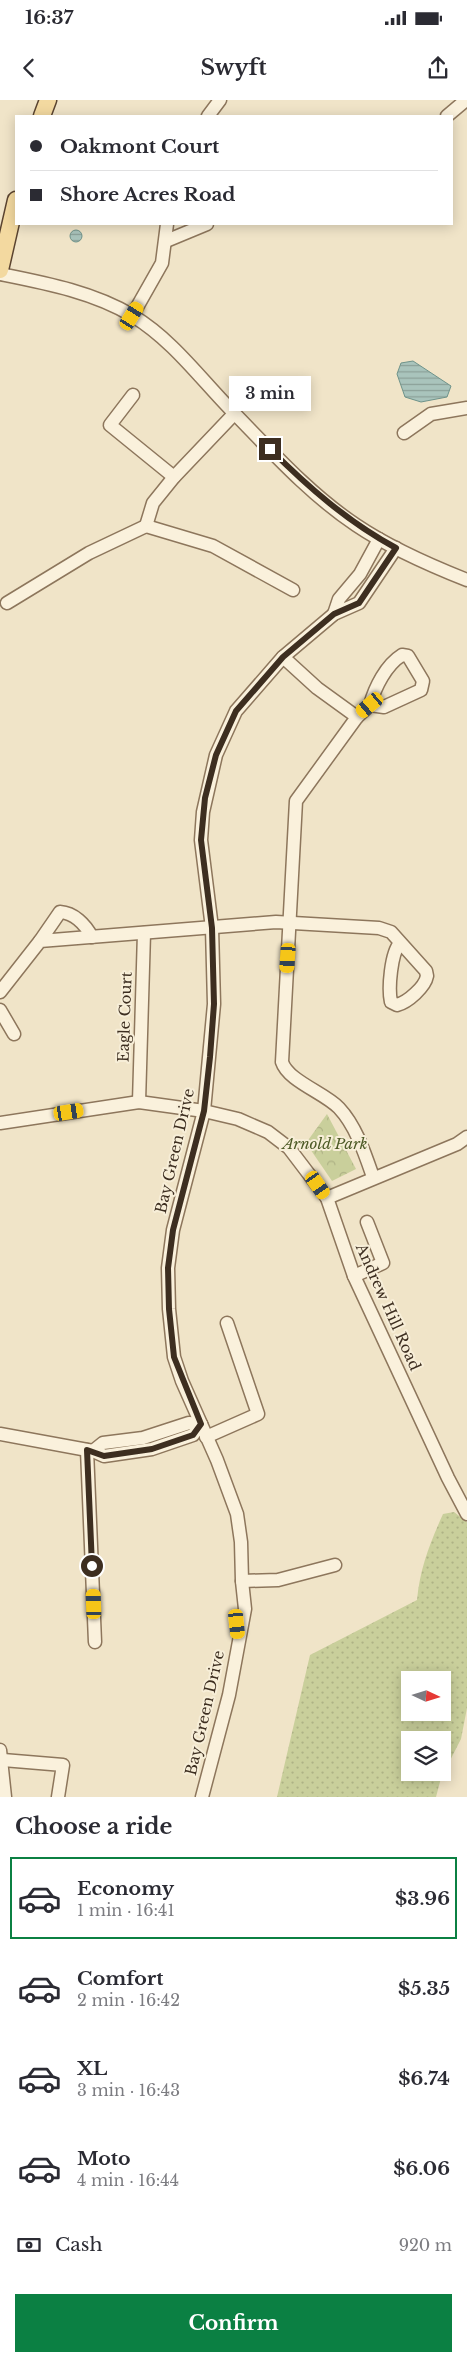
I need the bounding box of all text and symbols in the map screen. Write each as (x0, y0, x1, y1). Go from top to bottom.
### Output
text: 16:37 (25, 6, 73, 29)
icon: back (15, 54, 43, 82)
text: Swyft (200, 54, 267, 81)
icon: share (424, 54, 452, 82)
text: Oakmont Court (60, 135, 219, 158)
text: Shore Acres Road (60, 183, 236, 206)
car (117, 299, 146, 333)
callout: 3 min (229, 376, 311, 412)
text: 3 min (245, 383, 295, 403)
route end (259, 438, 281, 460)
car (353, 690, 386, 720)
car (279, 943, 296, 973)
street label: Eagle Court (113, 971, 136, 1063)
street label: Bay Green Drive (151, 1087, 198, 1215)
car (53, 1102, 84, 1122)
park label: Arnold Park (281, 1134, 367, 1153)
car (303, 1168, 332, 1202)
street label: Andrew Hill Road (351, 1239, 425, 1373)
route start (81, 1555, 103, 1577)
car (85, 1589, 102, 1619)
car (227, 1608, 246, 1640)
street label: Bay Green Drive (181, 1649, 228, 1777)
north arrow (401, 1671, 451, 1721)
map controls (401, 1671, 451, 1781)
button: layers (401, 1731, 451, 1781)
text: Choose a ride (15, 1813, 172, 1840)
icon: car (17, 1876, 62, 1921)
text: Economy (77, 1877, 174, 1900)
text: $3.96 (395, 1887, 450, 1910)
text: 1 min · 16:41 (77, 1900, 175, 1920)
icon: car (17, 1966, 62, 2011)
text: Comfort (77, 1967, 164, 1990)
text: $5.35 (398, 1977, 450, 2000)
text: 2 min · 16:42 (77, 1990, 180, 2010)
icon: car (17, 2056, 62, 2101)
text: XL (77, 2057, 107, 2080)
text: $6.74 (398, 2067, 450, 2090)
text: 3 min · 16:43 (77, 2080, 180, 2100)
icon: car (17, 2146, 62, 2191)
text: Moto (77, 2147, 131, 2170)
text: $6.06 (393, 2157, 450, 2180)
text: 4 min · 16:44 (77, 2170, 179, 2190)
icon: cash (15, 2231, 43, 2259)
text: Cash (55, 2233, 102, 2256)
text: 920 m (399, 2235, 452, 2255)
button: Confirm (15, 2294, 452, 2352)

